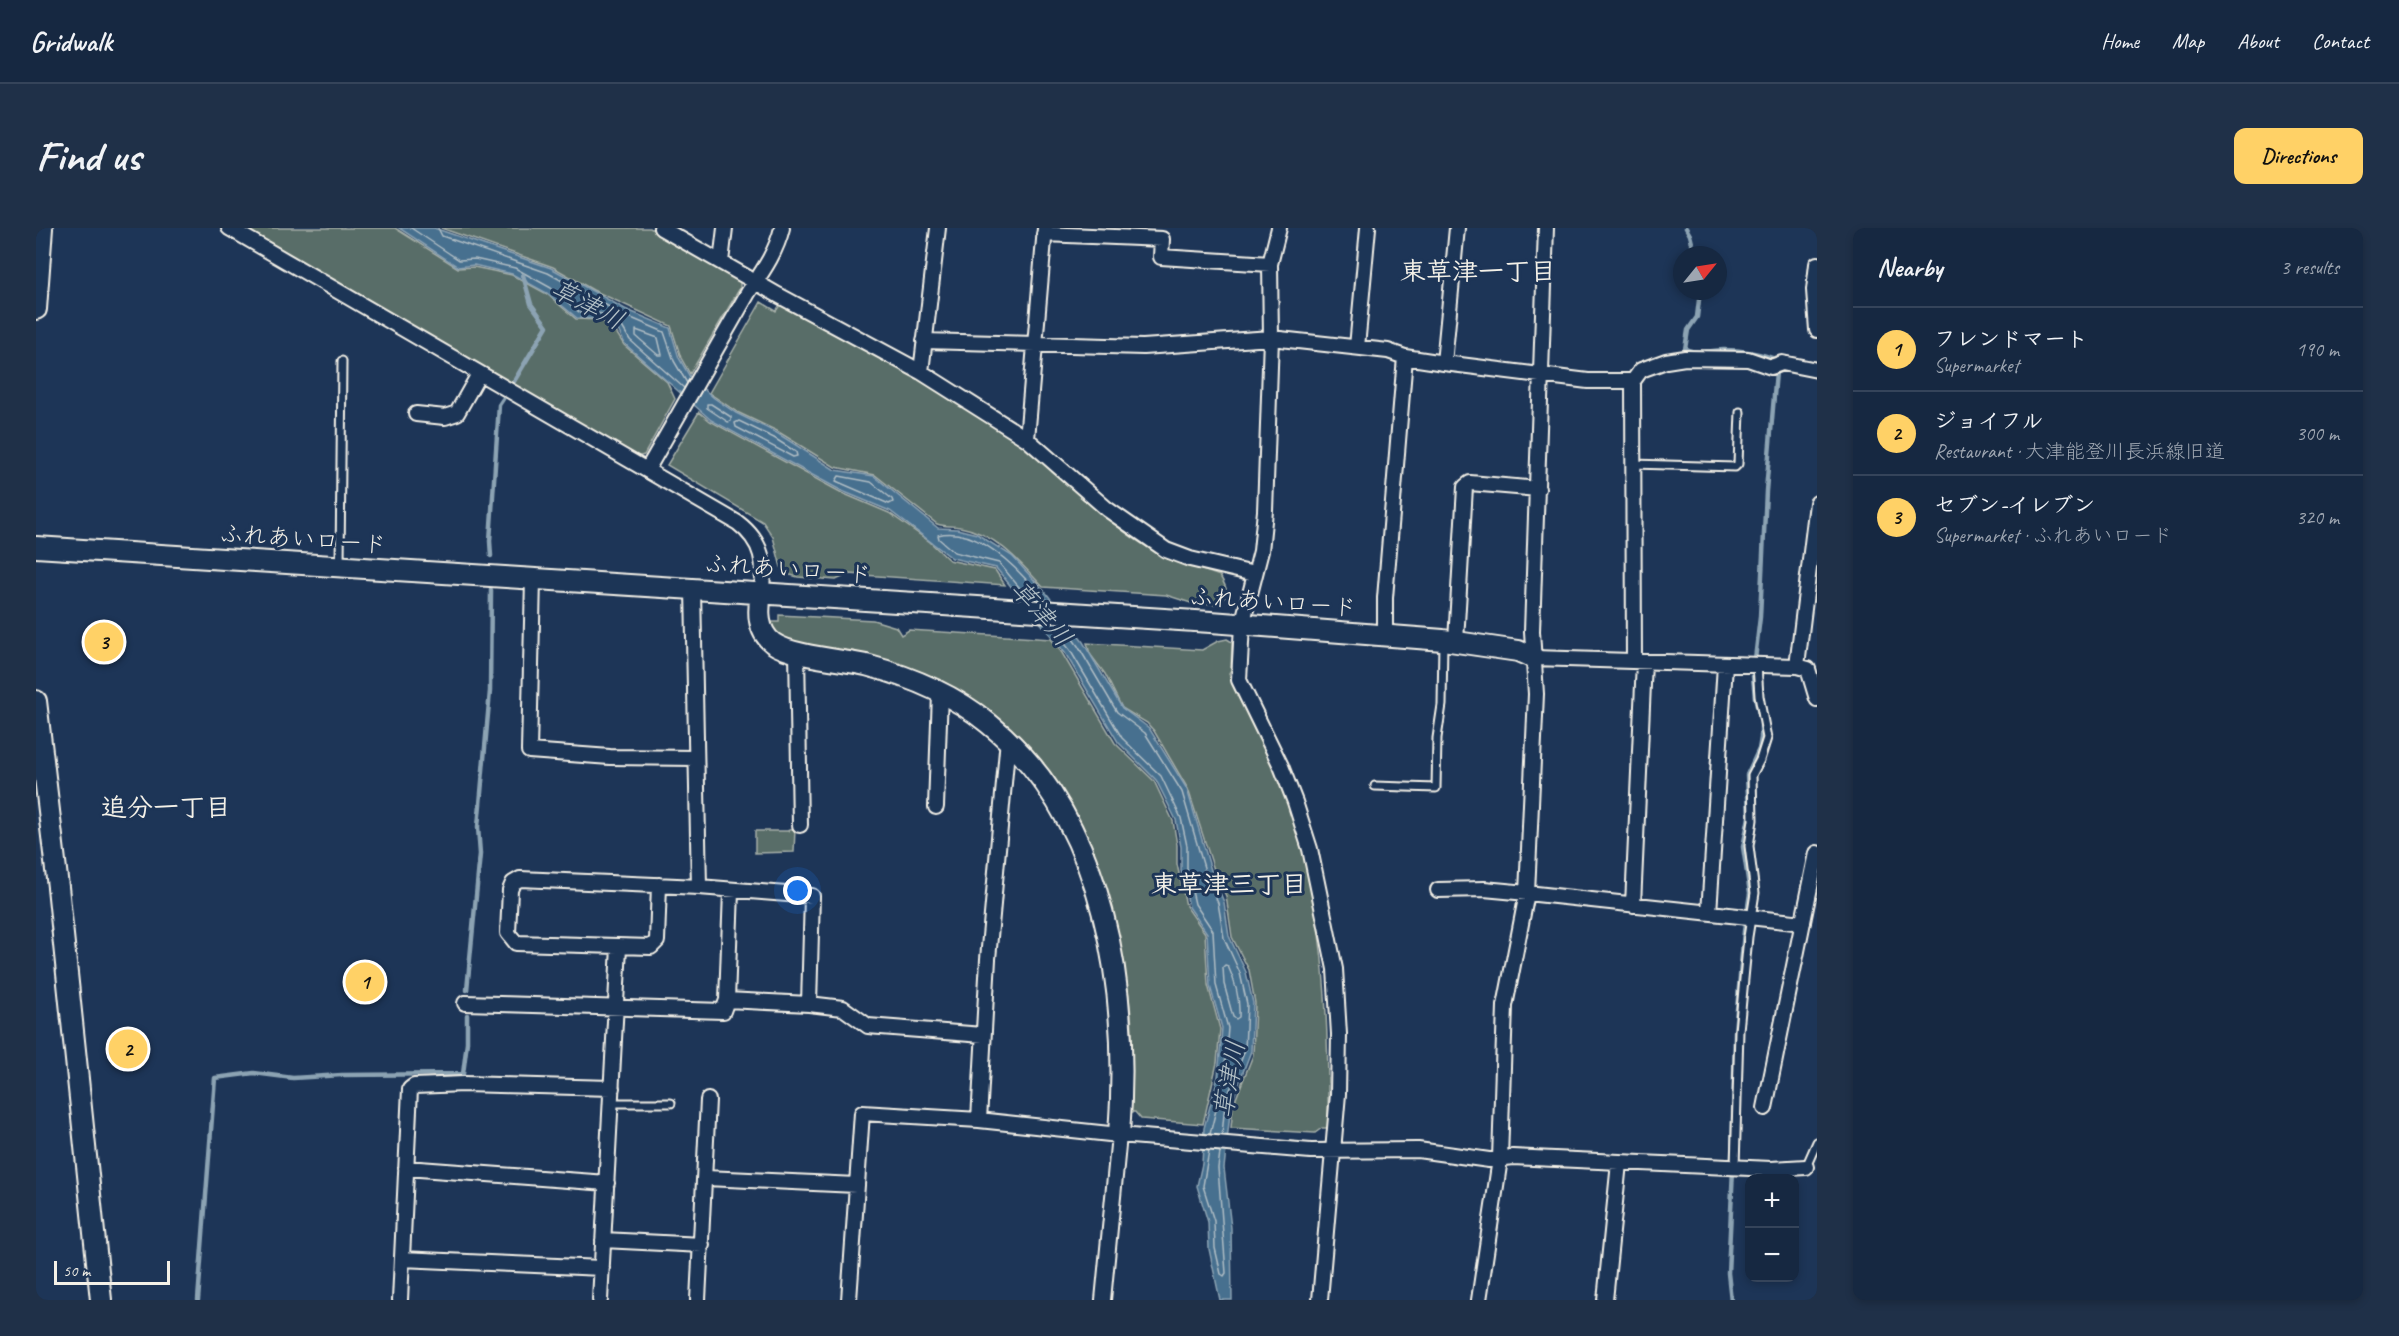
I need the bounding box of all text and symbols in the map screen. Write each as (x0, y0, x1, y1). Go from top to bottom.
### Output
text: Gridwalk (30, 24, 112, 59)
text: Home (2101, 28, 2139, 54)
text: Map (2172, 28, 2204, 54)
text: About (2237, 28, 2279, 54)
text: Contact (2312, 28, 2369, 54)
button: Directions (2234, 128, 2363, 184)
text: Find us (36, 130, 141, 183)
north arrow (1673, 246, 1727, 300)
text: Nearby (1877, 251, 1942, 284)
district label: 東草津一丁目 (1400, 255, 1556, 288)
text: 3 results (2280, 255, 2339, 280)
water label: 草津川 (546, 272, 630, 337)
text: フレンドマート (1934, 325, 2088, 353)
text: 1 (1892, 337, 1901, 362)
text: 190 m (2296, 337, 2339, 362)
text: Supermarket (1934, 353, 2019, 378)
text: ジョイフル (1934, 407, 2044, 435)
text: 2 (1892, 421, 1901, 446)
text: 300 m (2296, 421, 2339, 446)
text: Restaurant · 大津能登川長浜線旧道 (1934, 439, 2225, 464)
text: セブン-イレブン (1934, 491, 2095, 519)
text: 3 (1892, 505, 1901, 530)
text: 320 m (2296, 505, 2339, 530)
street label: ふれあいロード (218, 518, 388, 560)
text: Supermarket · ふれあいロード (1934, 523, 2172, 548)
street label: ふれあいロード (703, 548, 873, 590)
water label: 草津川 (1004, 573, 1080, 654)
street label: ふれあいロード (1188, 581, 1358, 623)
pin: 3 (84, 620, 124, 664)
district label: 追分一丁目 (101, 791, 231, 824)
district label: 東草津三丁目 (1151, 868, 1307, 901)
your location (783, 876, 812, 905)
pin: 1 (346, 960, 384, 1005)
pin: 2 (108, 1026, 148, 1072)
water label: 草津川 (1206, 1038, 1253, 1120)
map controls (1745, 1174, 1799, 1282)
button: + (1745, 1174, 1799, 1228)
button: − (1745, 1228, 1799, 1282)
scale bar (54, 1258, 170, 1286)
text: 50 m (63, 1261, 90, 1281)

